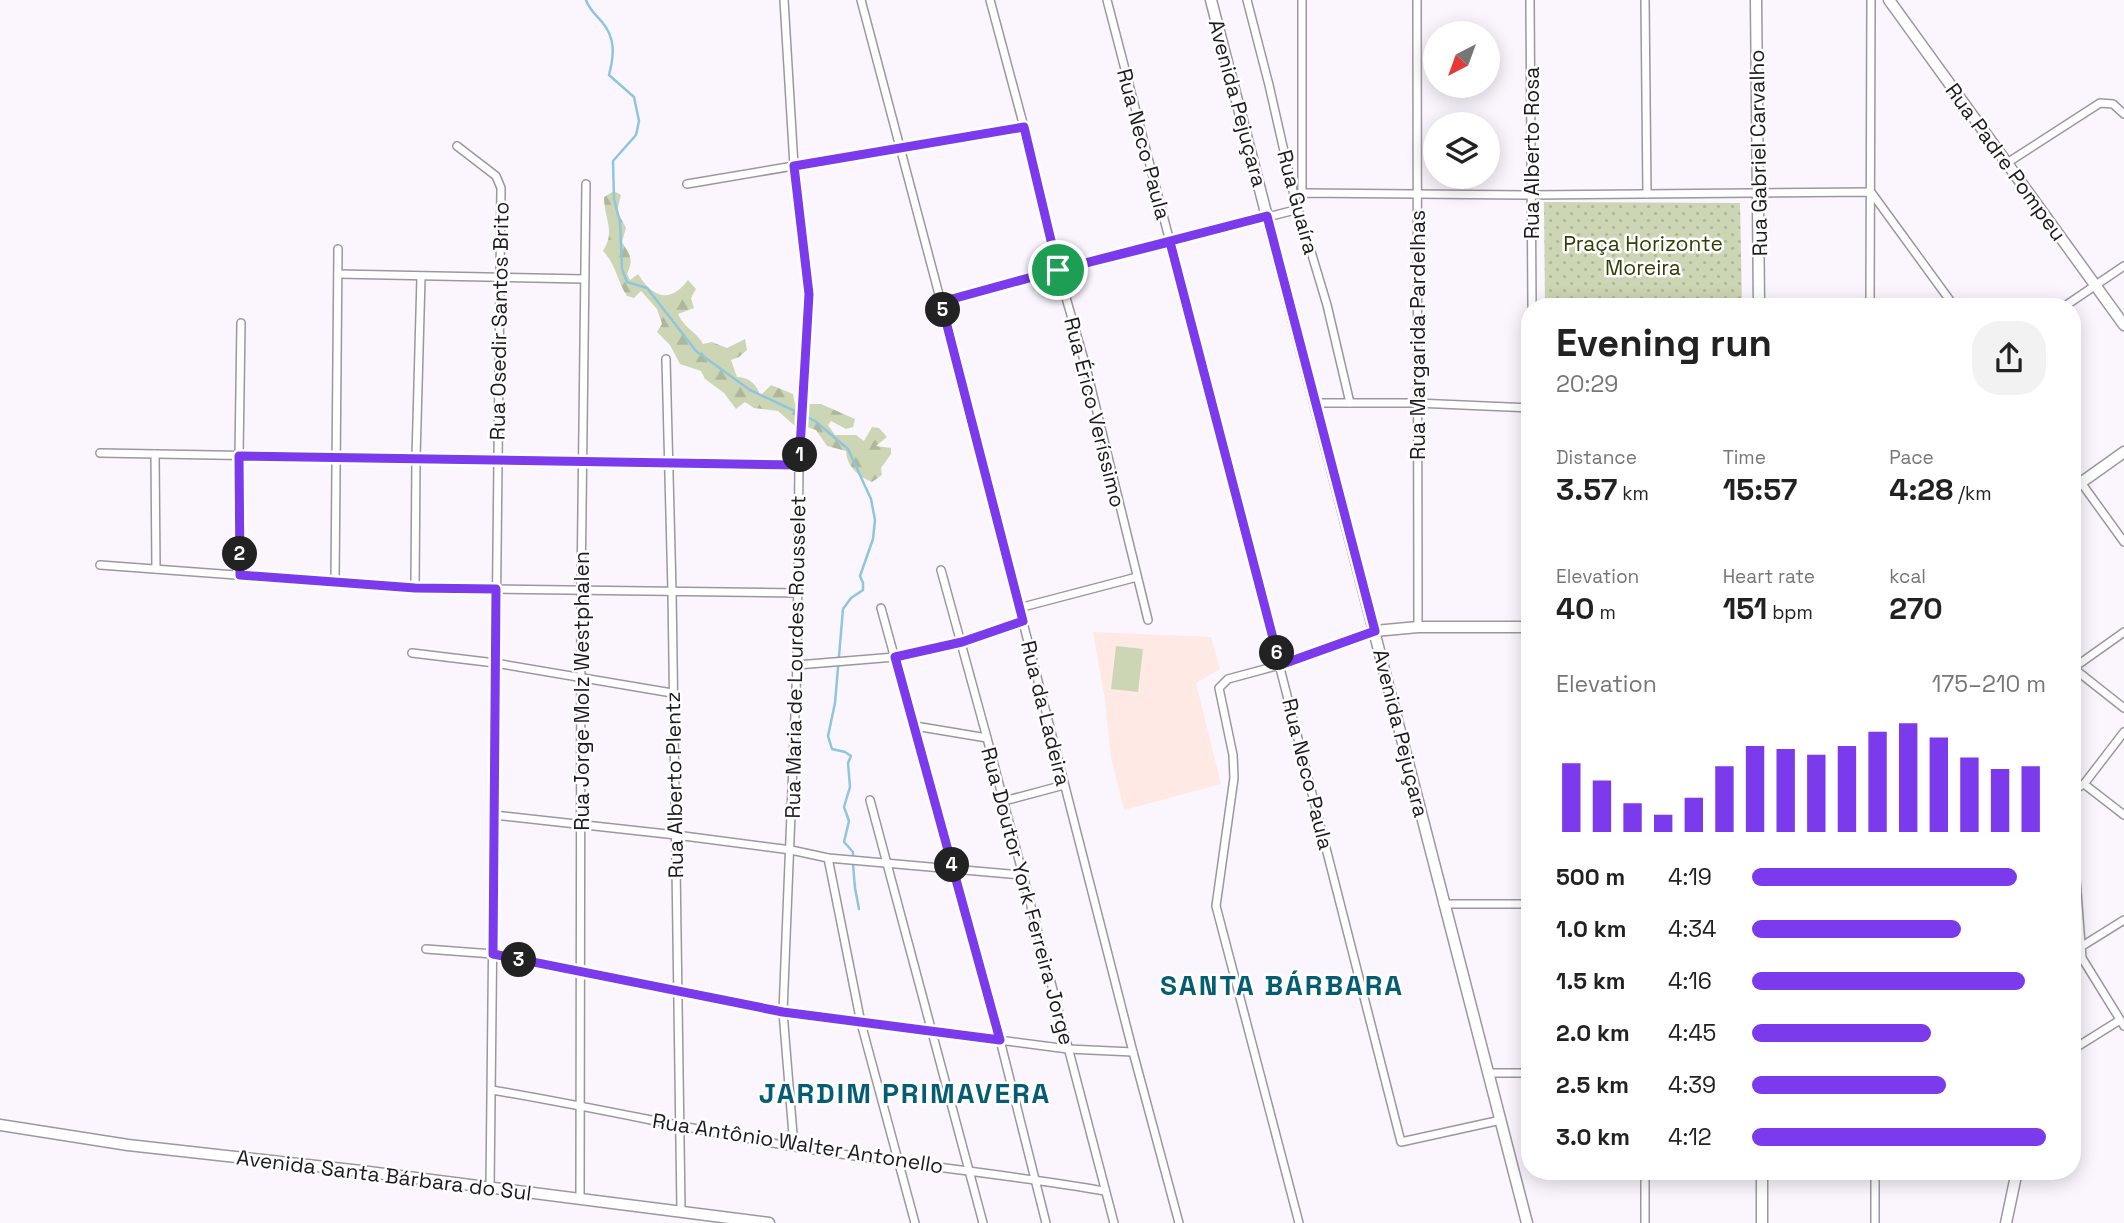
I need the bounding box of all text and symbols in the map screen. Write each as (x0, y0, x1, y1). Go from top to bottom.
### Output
street label: Avenida Pejuçara (1203, 16, 1273, 190)
north arrow (1423, 21, 1500, 98)
map controls (1423, 21, 1500, 189)
street label: Rua Gabriel Carvalho (1743, 49, 1773, 257)
street label: Rua Neco Paula (1111, 66, 1177, 222)
street label: Rua Alberto Rosa (1518, 67, 1545, 239)
street label: Rua Padre Pompeu (1940, 78, 2072, 246)
button: layers (1423, 112, 1500, 189)
street label: Rua Guaíra (1271, 147, 1325, 257)
street label: Rua Osedir Santos Brito (483, 202, 515, 440)
street label: Rua Margarida Pardelhas (1404, 210, 1431, 460)
park label: Praça Horizonte Moreira (1563, 230, 1723, 281)
pin (1028, 240, 1088, 300)
icon: arrive (1039, 251, 1077, 289)
pin: 5 (926, 292, 960, 328)
text: 5 (937, 297, 948, 322)
street label: Rua Érico Veríssimo (1058, 314, 1132, 510)
text: Evening run (1556, 319, 1772, 367)
button: share (1972, 321, 2046, 395)
text: 20:29 (1556, 369, 1618, 399)
pin: 1 (782, 438, 818, 472)
text: 1 (795, 442, 804, 467)
text: Distance (1556, 445, 1637, 470)
text: Time (1723, 445, 1766, 470)
text: Pace (1889, 445, 1934, 470)
text: 3.57 (1556, 470, 1617, 509)
text: 15:57 (1723, 470, 1797, 509)
text: 4:28 (1889, 470, 1953, 509)
text: km (1617, 481, 1649, 506)
text: /km (1953, 481, 1992, 506)
street label: Rua Maria de Lourdes Rousselet (779, 495, 811, 819)
pin: 2 (222, 536, 258, 572)
text: 2 (234, 541, 245, 566)
street label: Rua Jorge Molz Westphalen (568, 551, 595, 831)
text: Elevation (1556, 564, 1639, 589)
text: Heart rate (1723, 564, 1815, 589)
text: kcal (1889, 564, 1926, 589)
text: 40 (1556, 589, 1595, 628)
text: 151 (1723, 589, 1767, 628)
text: 270 (1889, 589, 1943, 628)
text: m (1595, 600, 1616, 625)
text: bpm (1767, 600, 1813, 625)
pin: 6 (1260, 636, 1294, 670)
street label: Rua da Ladeira (1015, 638, 1077, 788)
text: 6 (1271, 640, 1282, 665)
street label: Avenida Pejuçara (1367, 646, 1435, 820)
text: Elevation (1556, 669, 1657, 699)
text: 175–210 m (1932, 669, 2046, 699)
street label: Rua Alberto Plentz (659, 691, 689, 879)
street label: Rua Neco Paula (1276, 695, 1340, 853)
street label: Rua Doutor York Ferreira Jorge (975, 744, 1081, 1048)
pin: 4 (934, 848, 970, 882)
text: 4 (945, 852, 958, 877)
text: 500 m (1556, 862, 1625, 892)
text: 4:19 (1668, 862, 1712, 892)
text: 1.0 km (1556, 914, 1626, 944)
text: 4:34 (1668, 914, 1716, 944)
pin: 3 (502, 942, 536, 978)
text: 3 (513, 947, 524, 972)
text: 1.5 km (1556, 966, 1626, 996)
text: 4:16 (1668, 966, 1712, 996)
district label: SANTA BÁRBARA (1160, 967, 1404, 1003)
text: 2.0 km (1556, 1018, 1630, 1048)
text: 4:45 (1668, 1018, 1716, 1048)
text: 2.5 km (1556, 1070, 1629, 1100)
text: 4:39 (1668, 1070, 1716, 1100)
district label: JARDIM PRIMAVERA (759, 1075, 1051, 1111)
street label: Rua Antônio Walter Antonello (651, 1107, 945, 1179)
text: 3.0 km (1556, 1122, 1630, 1152)
text: 4:12 (1668, 1122, 1712, 1152)
street label: Avenida Santa Bárbara do Sul (235, 1144, 533, 1206)

